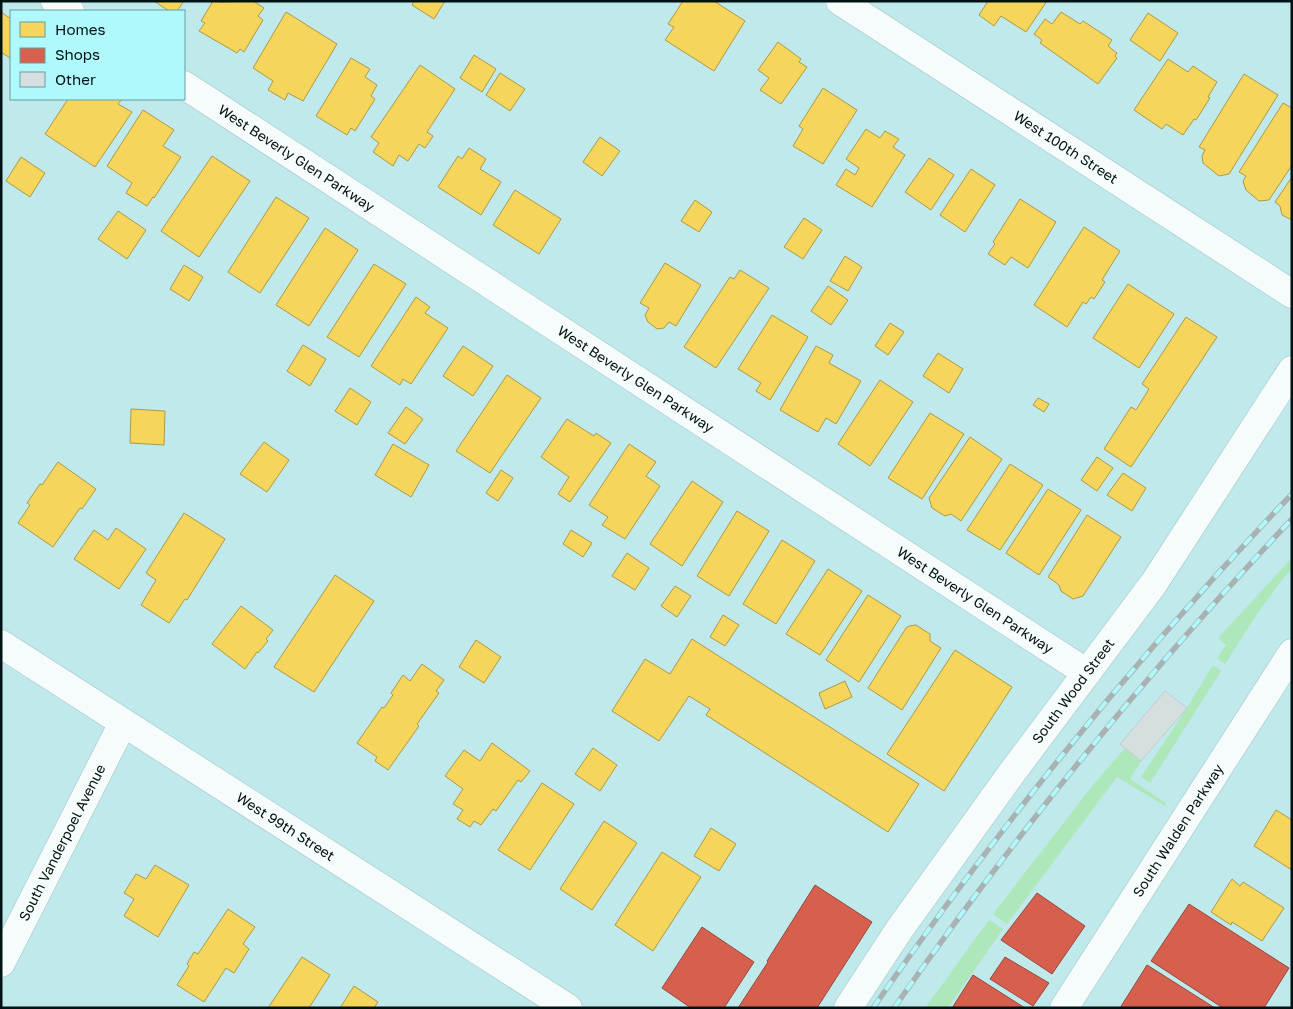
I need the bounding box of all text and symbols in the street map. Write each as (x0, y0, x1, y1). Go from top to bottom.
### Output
legend (10, 10, 185, 100)
text: Homes (55, 20, 105, 38)
text: Shops (55, 45, 100, 63)
text: Other (55, 70, 96, 88)
street label: West Beverly Glen Parkway (215, 101, 378, 215)
street label: West 100th Street (1011, 107, 1121, 187)
street label: West Beverly Glen Parkway (555, 322, 717, 436)
street label: West Beverly Glen Parkway (894, 543, 1057, 657)
street label: South Wood Street (1028, 635, 1118, 747)
street label: South Walden Parkway (1129, 760, 1227, 900)
street label: South Vanderpoel Avenue (15, 761, 109, 924)
street label: West 99th Street (233, 788, 338, 864)

